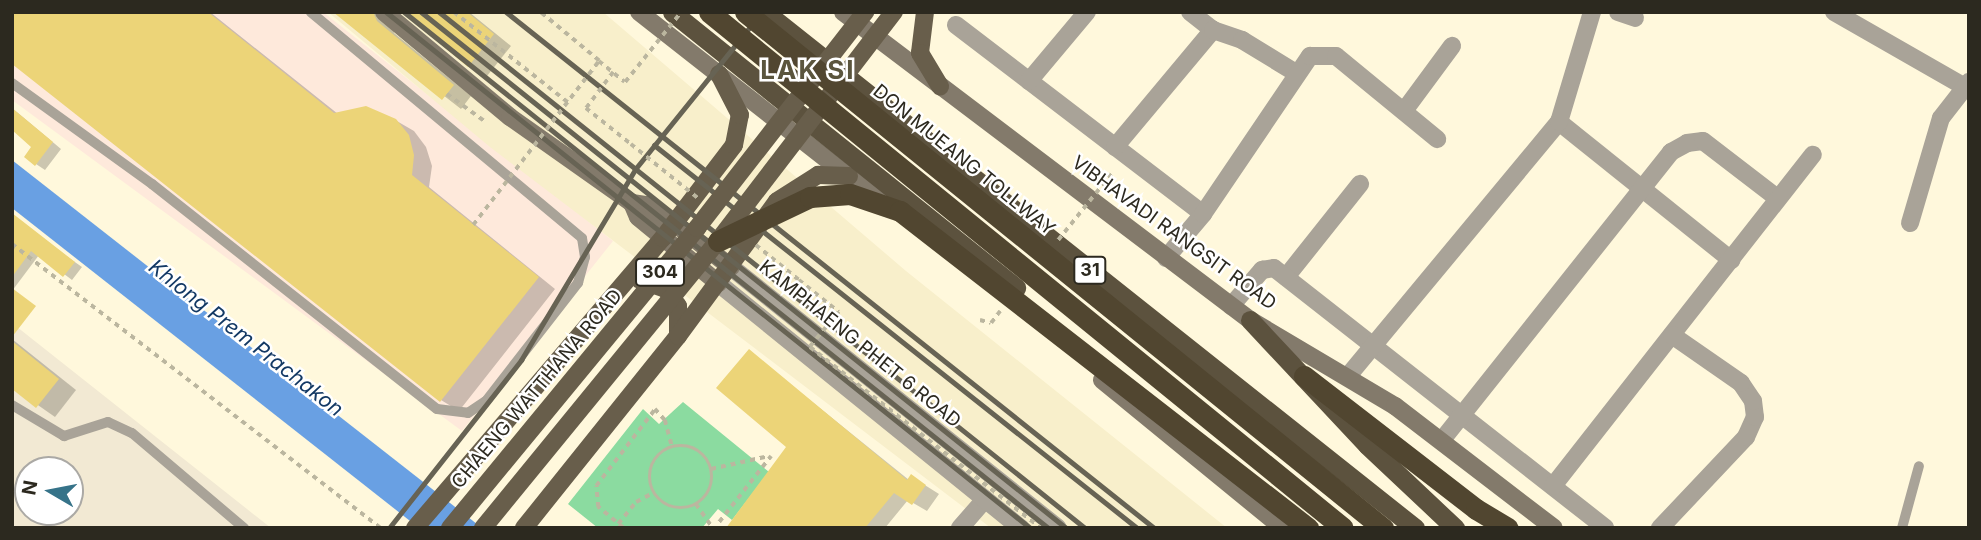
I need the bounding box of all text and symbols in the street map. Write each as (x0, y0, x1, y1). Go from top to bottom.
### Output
district label: LAK SI (761, 54, 855, 86)
street label: DON MUEANG TOLLWAY (868, 80, 1060, 240)
street label: VIBHAVADI RANGSIT ROAD (1067, 151, 1281, 315)
water label: Khlong Prem Prachakon (144, 254, 348, 422)
street label: KAMPHAENG PHET 6 ROAD (755, 256, 965, 432)
road number: 31 (1072, 256, 1108, 284)
road number: 304 (634, 258, 686, 286)
street label: CHAENG WATTHANA ROAD (447, 285, 627, 493)
north arrow (14, 456, 84, 526)
text: N (17, 478, 42, 497)

